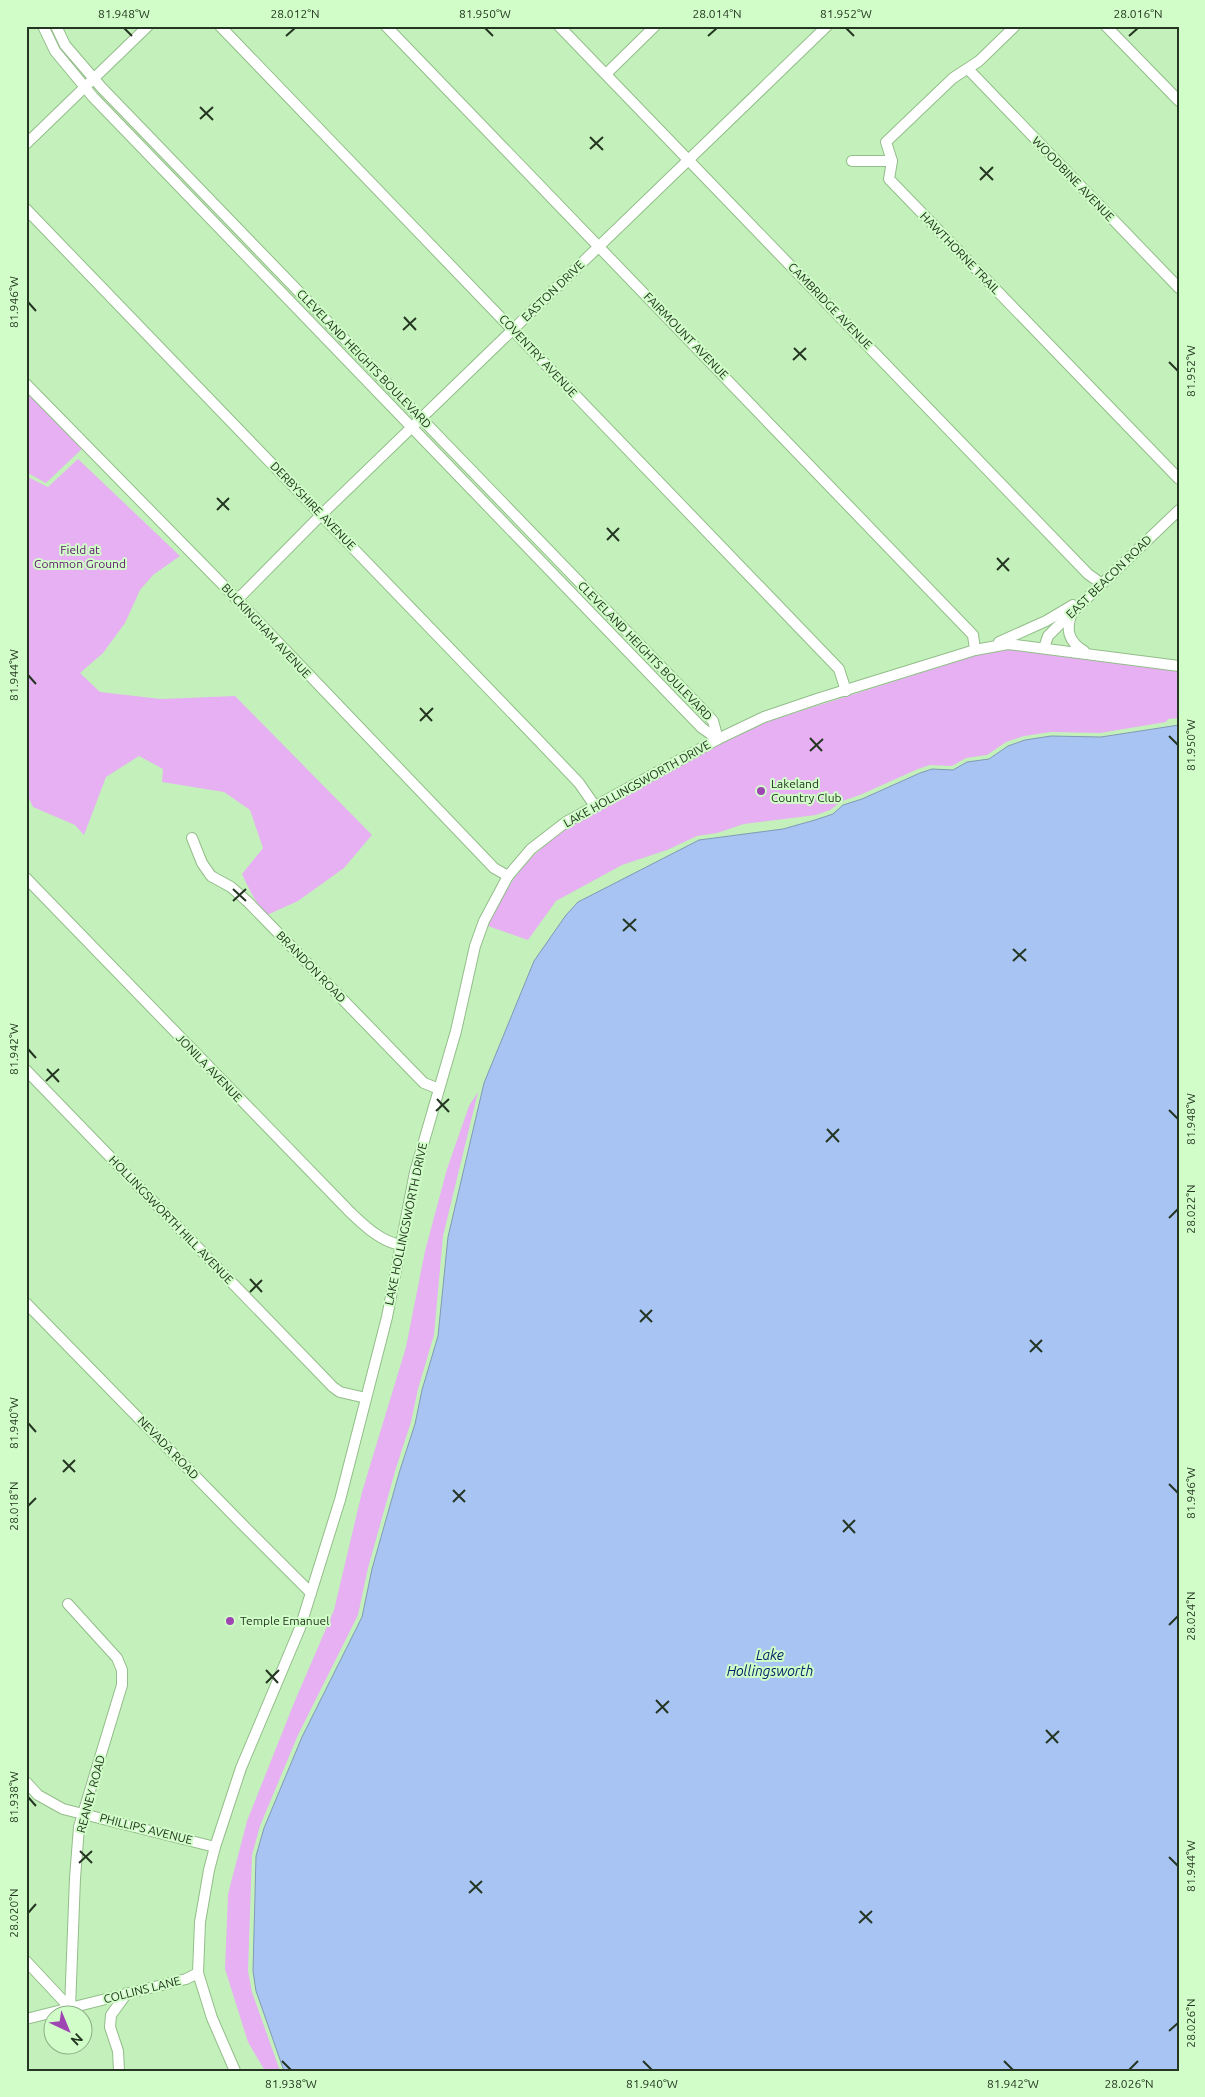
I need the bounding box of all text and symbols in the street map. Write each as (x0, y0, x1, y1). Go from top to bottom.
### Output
text: 81.948°W (98, 7, 150, 20)
text: 28.012°N (270, 7, 320, 20)
text: 81.950°W (459, 7, 511, 20)
text: 28.014°N (692, 7, 742, 20)
text: 81.952°W (820, 7, 872, 20)
text: 28.016°N (1113, 7, 1163, 20)
street label: WOODBINE AVENUE (1030, 134, 1117, 224)
street label: HAWTHORNE TRAIL (918, 209, 1003, 296)
street label: EASTON DRIVE (519, 257, 587, 324)
street label: CAMBRIDGE AVENUE (786, 260, 875, 352)
text: 81.946°W (7, 276, 20, 328)
street label: CLEVELAND HEIGHTS BOULEVARD (295, 287, 434, 431)
street label: FAIRMOUNT AVENUE (642, 290, 731, 382)
street label: COVENTRY AVENUE (497, 312, 580, 400)
text: 81.952°W (1184, 345, 1197, 397)
street label: DERBYSHIRE AVENUE (268, 459, 359, 552)
street label: EAST BEACON ROAD (1063, 533, 1154, 621)
park label: Field at Common Ground (34, 543, 126, 570)
street label: CLEVELAND HEIGHTS BOULEVARD (576, 579, 715, 723)
street label: BUCKINGHAM AVENUE (219, 581, 314, 681)
text: 81.944°W (7, 649, 20, 701)
text: 81.950°W (1184, 719, 1197, 771)
street label: LAKE HOLLINGSWORTH DRIVE (561, 738, 713, 829)
place label: Lakeland Country Club (771, 777, 842, 804)
marker: Lakeland Country Club (755, 785, 767, 797)
street label: BRANDON ROAD (274, 928, 349, 1005)
text: 81.942°W (7, 1023, 20, 1075)
street label: JONILA AVENUE (174, 1031, 245, 1104)
text: 81.948°W (1184, 1093, 1197, 1145)
street label: LAKE HOLLINGSWORTH DRIVE (382, 1141, 429, 1306)
street label: HOLLINGSWORTH HILL AVENUE (107, 1153, 236, 1287)
text: 28.022°N (1184, 1184, 1197, 1234)
text: 81.940°W (7, 1397, 20, 1449)
street label: NEVADA ROAD (135, 1414, 201, 1482)
text: 81.946°W (1184, 1467, 1197, 1519)
text: 28.018°N (7, 1481, 20, 1531)
text: 28.024°N (1184, 1591, 1197, 1641)
place label: Temple Emanuel (240, 1614, 329, 1627)
marker: Temple Emanuel (224, 1615, 236, 1627)
water label: Lake Hollingsworth (727, 1647, 813, 1679)
street label: REANEY ROAD (74, 1753, 107, 1834)
text: 81.938°W (7, 1771, 20, 1823)
street label: PHILLIPS AVENUE (98, 1811, 194, 1846)
text: 81.944°W (1184, 1840, 1197, 1892)
text: 28.020°N (7, 1888, 20, 1938)
street label: COLLINS LANE (102, 1974, 182, 2005)
text: 28.026°N (1184, 1998, 1197, 2048)
north arrow (42, 2004, 92, 2054)
text: N (68, 2030, 86, 2049)
text: 81.938°W (265, 2077, 317, 2090)
text: 81.940°W (626, 2077, 678, 2090)
text: 81.942°W (987, 2077, 1039, 2090)
text: 28.026°N (1104, 2077, 1154, 2090)

